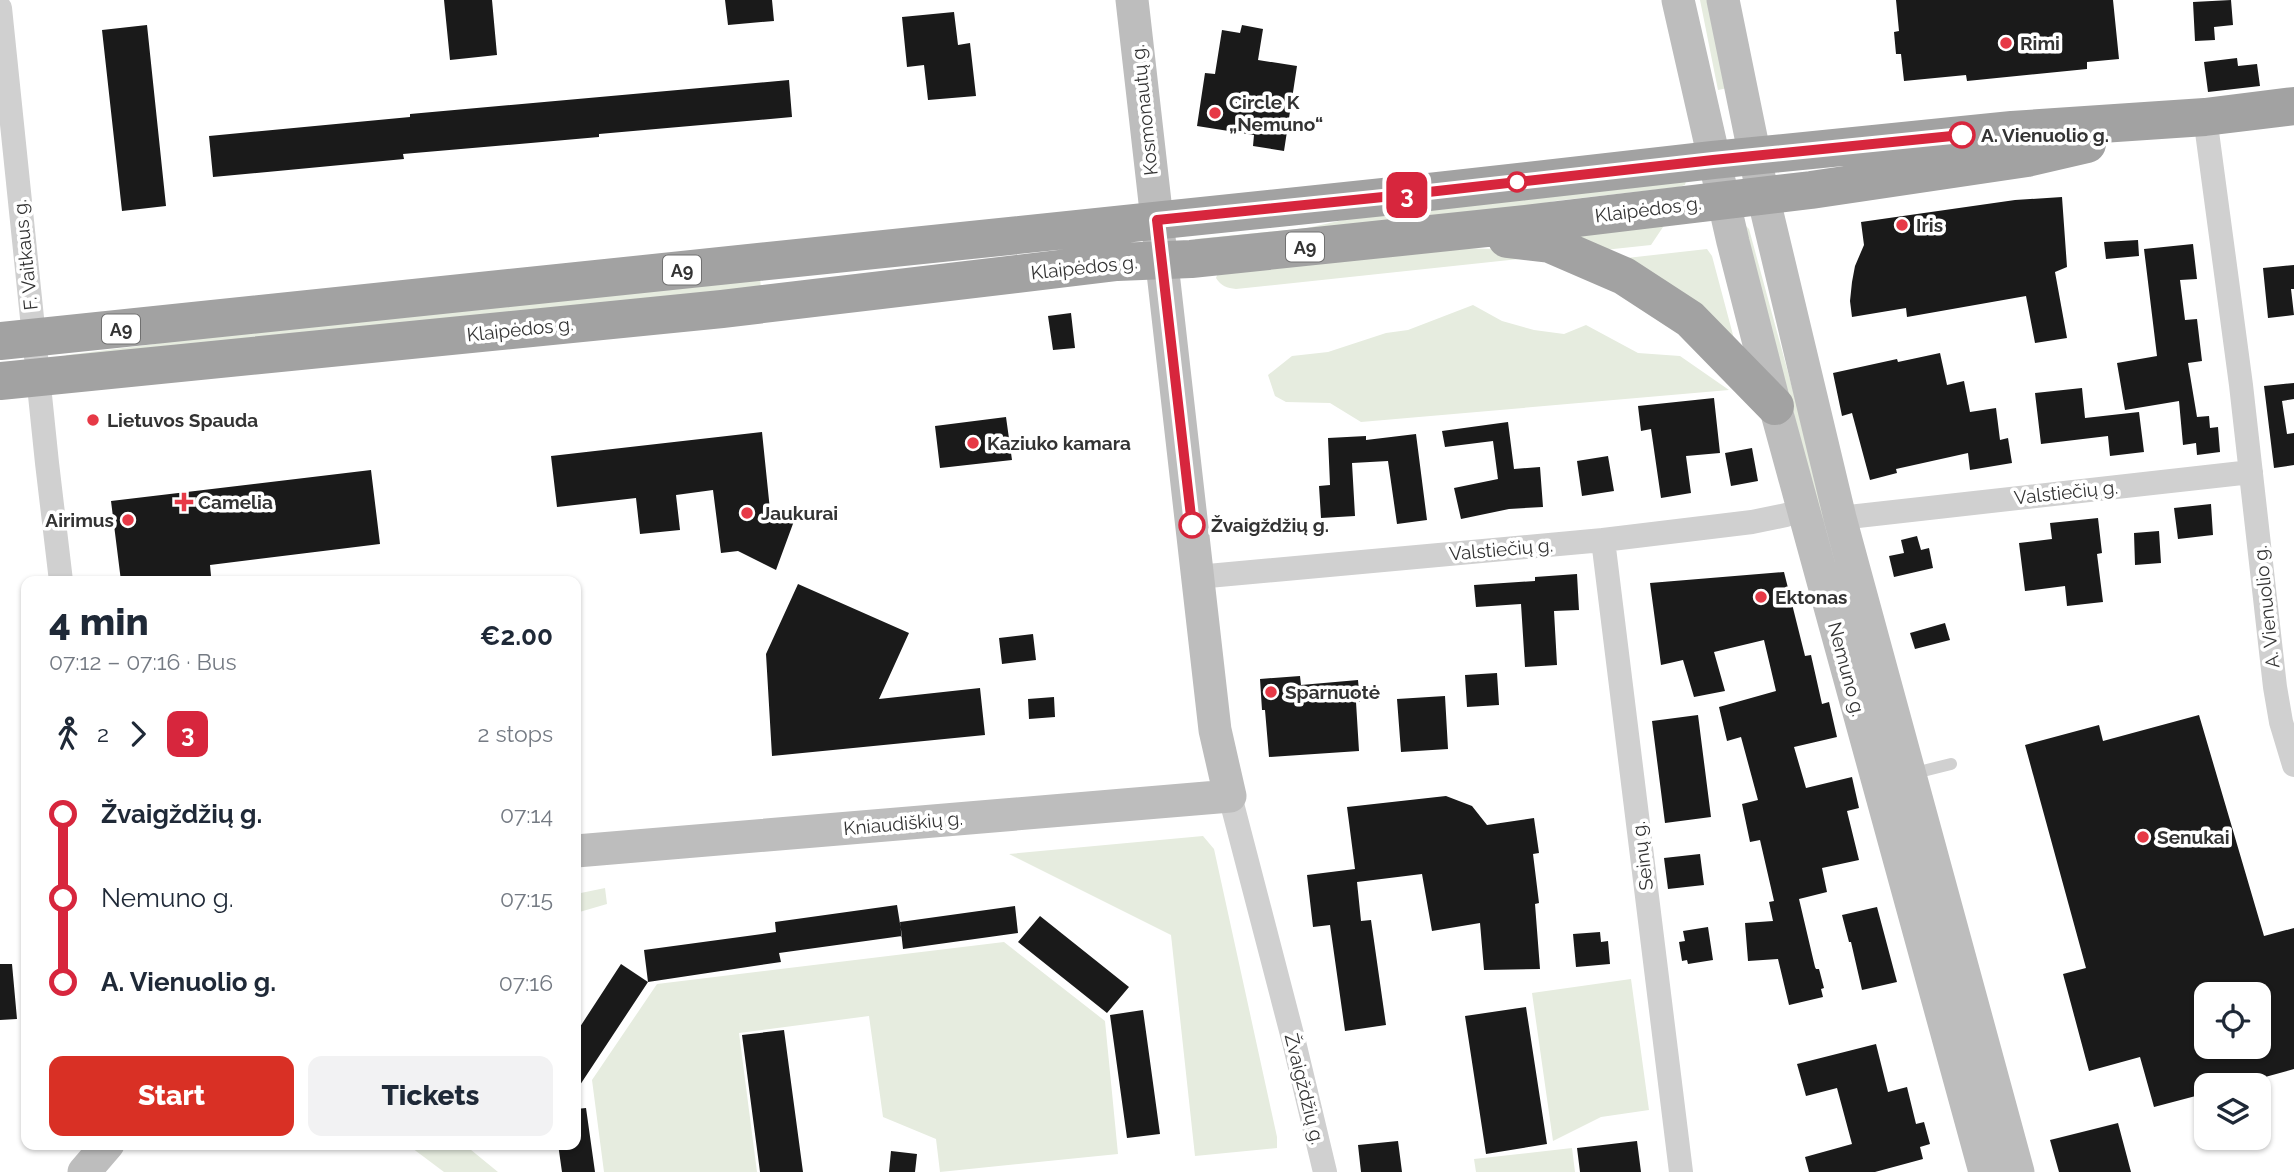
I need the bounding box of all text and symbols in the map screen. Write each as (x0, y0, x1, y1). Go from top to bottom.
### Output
place label: Rimi (2020, 32, 2060, 54)
marker: Rimi (1998, 35, 2014, 51)
street label: Kosmonautų g. (1126, 43, 1162, 177)
place label: Circle K „Nemuno“ (1229, 91, 1323, 135)
marker: Circle K „Nemuno“ (1207, 105, 1223, 121)
marker: A. Vienuolio g. (1949, 122, 1975, 148)
place label: A. Vienuolio g. (1981, 124, 2109, 146)
line badge: 3 (1384, 172, 1430, 218)
unlabelled marker (1507, 172, 1527, 192)
text: 3 (1400, 180, 1414, 209)
street label: Klaipėdos g. (1593, 192, 1703, 226)
street label: F. Vaitkaus g. (8, 199, 42, 311)
place label: Iris (1916, 214, 1943, 236)
marker: Iris (1894, 217, 1910, 233)
road number: A9 (1286, 232, 1324, 262)
street label: Klaipėdos g. (1030, 250, 1138, 284)
road number: A9 (663, 256, 701, 284)
street label: Klaipėdos g. (466, 312, 574, 346)
road number: A9 (102, 314, 140, 344)
place label: Lietuvos Spauda (107, 409, 258, 431)
marker: Lietuvos Spauda (85, 412, 101, 428)
place label: Kaziuko kamara (987, 432, 1131, 454)
marker: Kaziuko kamara (965, 435, 981, 451)
street label: Valstiečių g. (2013, 476, 2119, 508)
place label: Camelia (198, 491, 273, 513)
marker: Camelia (176, 494, 192, 510)
place label: Jaukurai (761, 502, 838, 524)
marker: Jaukurai (739, 505, 755, 521)
place label: Airimus (45, 509, 114, 531)
marker: Airimus (120, 512, 136, 528)
marker: Žvaigždžių g. (1179, 512, 1205, 538)
place label: Žvaigždžių g. (1211, 514, 1329, 536)
street label: Valstiečių g. (1448, 533, 1554, 565)
street label: A. Vienuolio g. (2249, 545, 2283, 669)
place label: Ektonas (1775, 586, 1847, 608)
marker: Ektonas (1753, 589, 1769, 605)
text: 4 min (49, 599, 149, 644)
street label: Nemuno g. (1824, 619, 1870, 719)
text: €2.00 (480, 621, 553, 651)
text: 07:12 – 07:16 · Bus (49, 648, 237, 675)
place label: Sparnuotė (1285, 681, 1380, 703)
marker: Sparnuotė (1263, 684, 1279, 700)
icon: walk (49, 715, 87, 753)
icon: forward (119, 715, 157, 753)
text: 3 (181, 719, 194, 748)
text: 2 (97, 720, 109, 747)
text: 2 stops (478, 720, 553, 747)
text: Žvaigždžių g. (101, 799, 262, 829)
text: 07:14 (500, 801, 553, 828)
street label: Kniaudiškių g. (842, 807, 964, 839)
street label: Seinų g. (1627, 820, 1657, 892)
place label: Senukai (2157, 826, 2230, 848)
marker: Senukai (2135, 829, 2151, 845)
text: Nemuno g. (101, 883, 234, 913)
text: 07:15 (500, 885, 553, 912)
text: A. Vienuolio g. (101, 967, 276, 997)
text: 07:16 (499, 969, 553, 996)
map controls (2194, 982, 2271, 1150)
button: locate (2194, 982, 2271, 1059)
street label: Žvaigždžių g. (1281, 1031, 1329, 1147)
button: Start (49, 1056, 294, 1136)
button: Tickets (308, 1056, 553, 1136)
button: layers (2194, 1073, 2271, 1150)

